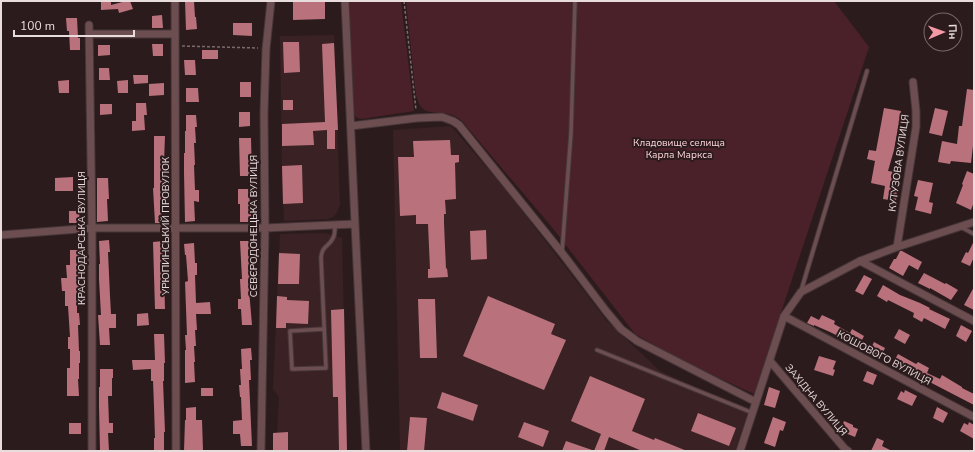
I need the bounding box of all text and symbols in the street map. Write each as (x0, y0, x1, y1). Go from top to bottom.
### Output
scale bar (14, 12, 134, 38)
north arrow (923, 12, 963, 52)
text: 100 m (20, 18, 55, 34)
text: Пн (945, 24, 960, 39)
street label: КУТУЗОВА ВУЛИЦЯ (885, 113, 913, 213)
park label: Кладовище селища Карла Маркса (633, 136, 725, 162)
street label: СЄВЄРОДОНЕЦЬКА ВУЛИЦЯ (247, 155, 261, 297)
street label: УРЮПИНСЬКИЙ ПРОВУЛОК (159, 156, 173, 296)
street label: КРАСНОДАРСЬКА ВУЛИЦЯ (75, 171, 89, 305)
street label: КОШОВОГО ВУЛИЦЯ (835, 327, 933, 389)
street label: ЗАХІДНА ВУЛИЦЯ (782, 361, 850, 439)

